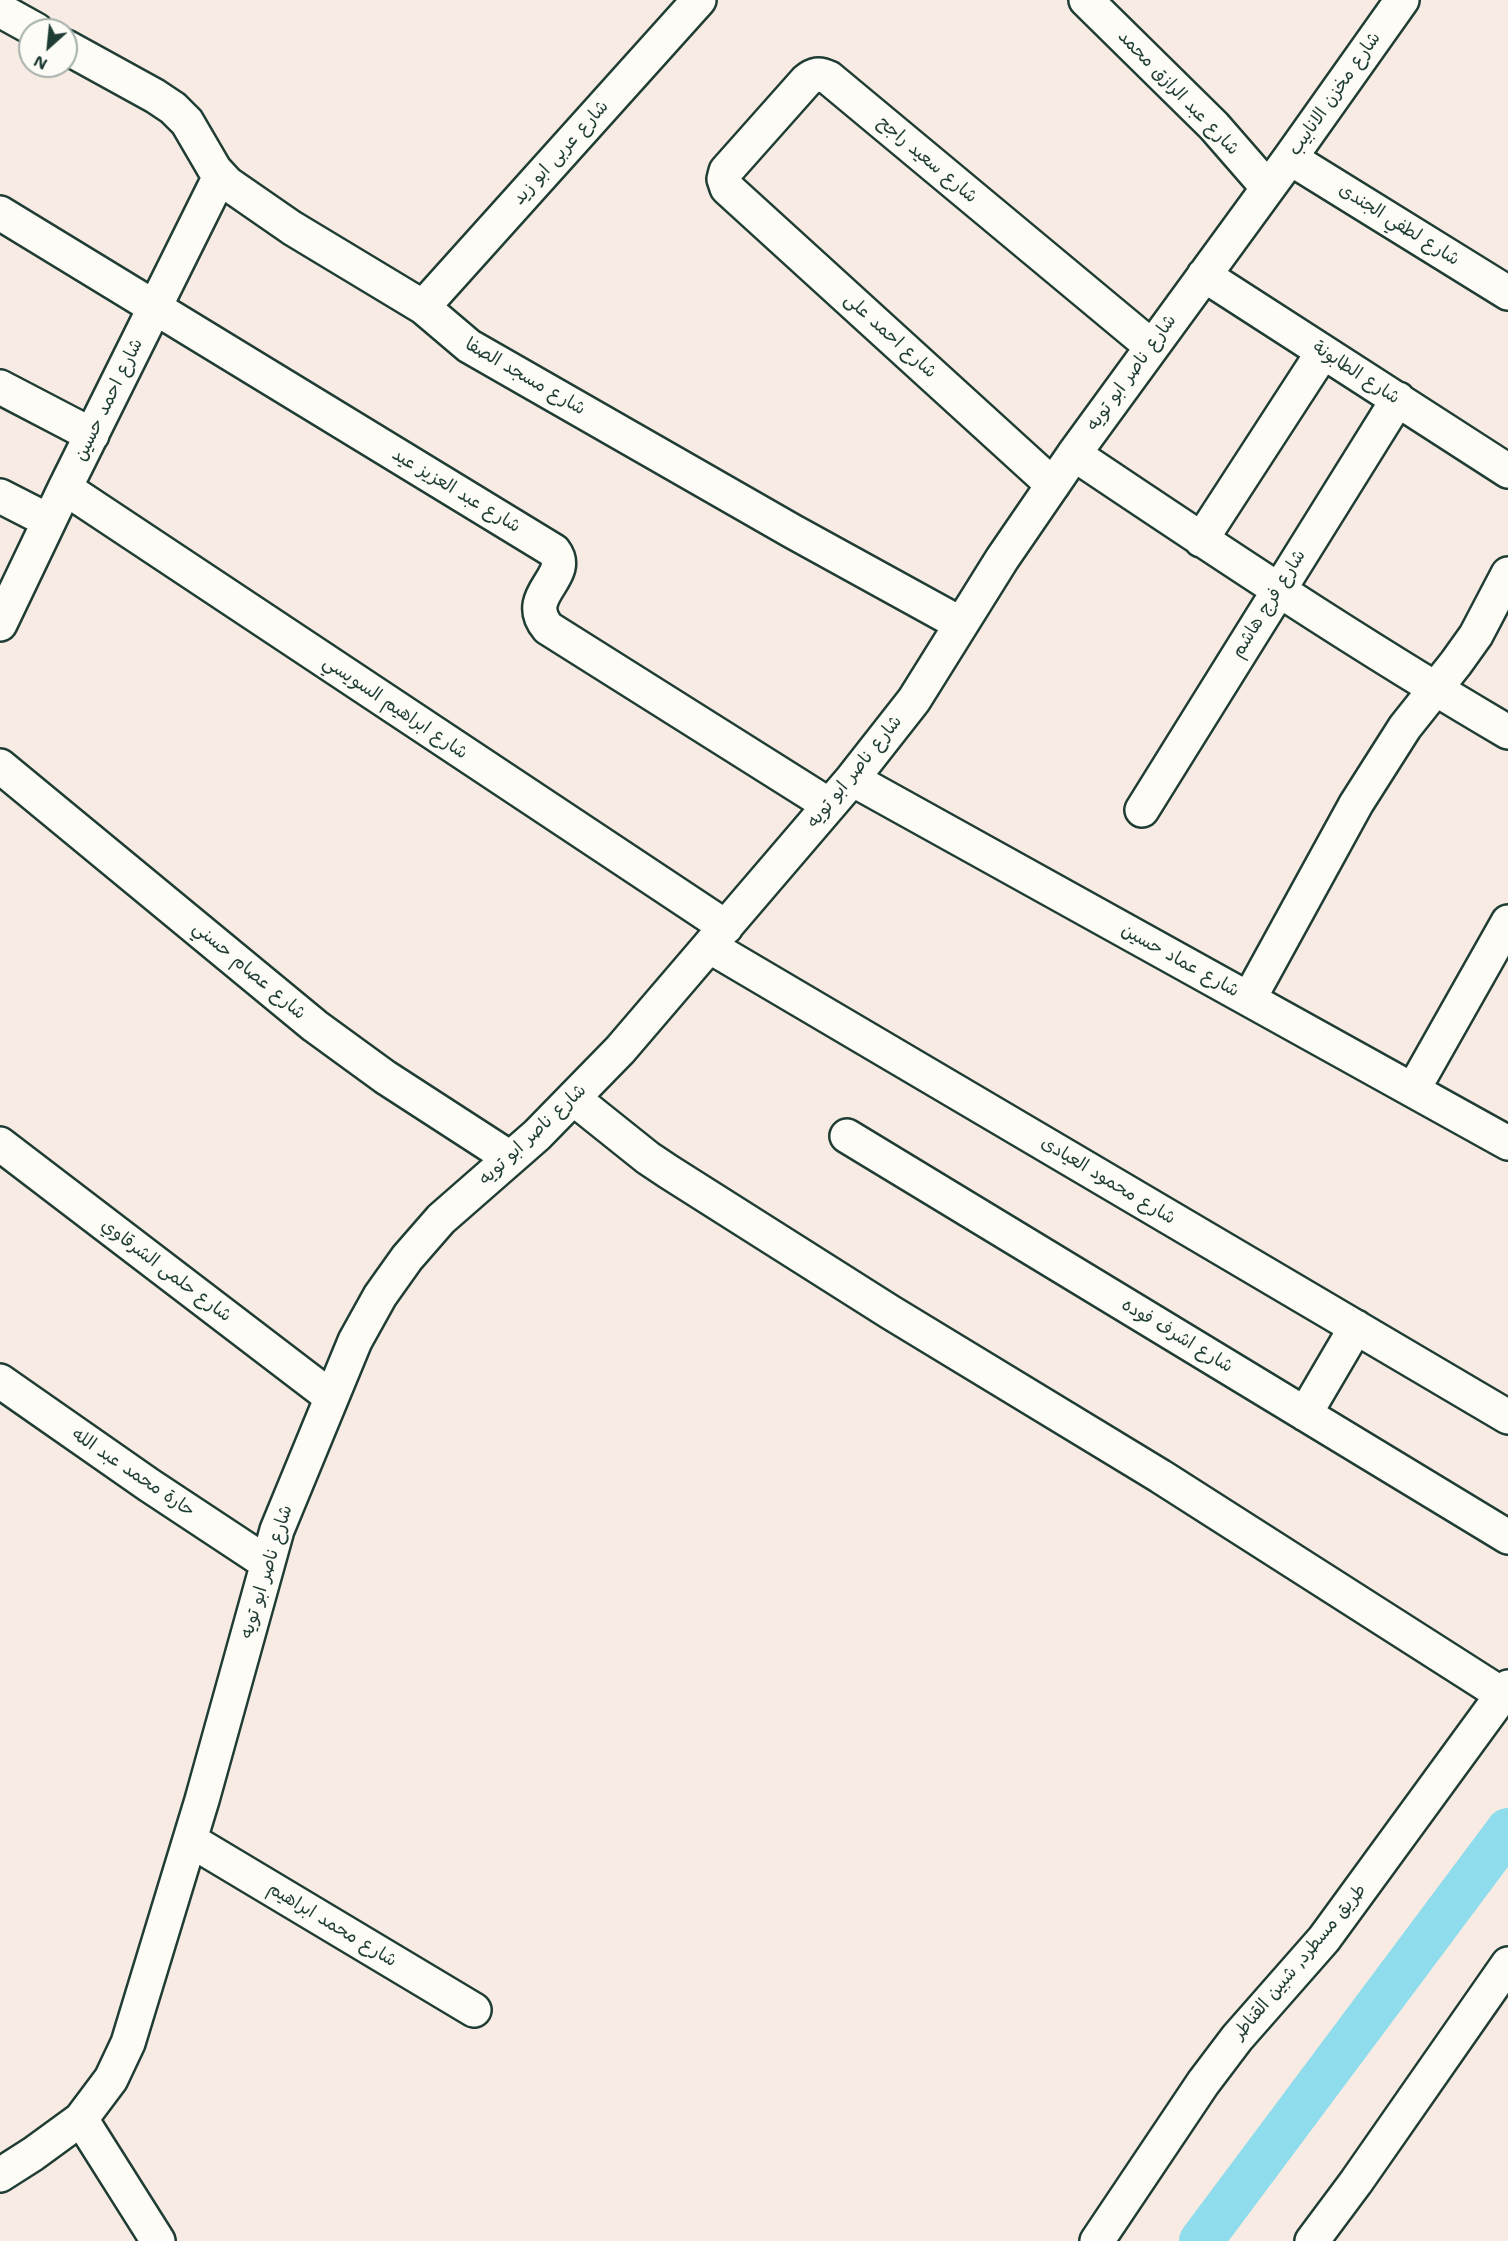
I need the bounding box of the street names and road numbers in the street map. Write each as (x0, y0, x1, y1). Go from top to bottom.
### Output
street label: شارع عبد الرازق محمد (1113, 26, 1243, 160)
street label: شارع مخزن الانابيب (1284, 28, 1386, 160)
street label: شارع عربى ابو زيد (508, 96, 614, 210)
street label: شارع سعيد راجح (873, 112, 981, 208)
street label: شارع لطفي الجندى (1335, 179, 1463, 271)
street label: شارع احمد على (839, 289, 941, 383)
street label: شارع ناصر ابو تويه (1083, 311, 1181, 435)
street label: شارع مسجد الصفا (461, 334, 589, 420)
street label: شارع احمد حسين (70, 335, 148, 465)
street label: شارع الطابونة (1308, 337, 1404, 409)
street label: شارع عبد العزيز عيد (388, 444, 524, 538)
street label: شارع فرج هاشم (1227, 546, 1311, 662)
street label: شارع ابراهيم السويسي (319, 652, 471, 764)
street label: شارع ناصر ابو تويه (803, 711, 907, 833)
street label: شارع عصام حسني (188, 917, 310, 1025)
street label: شارع عماد حسين (1117, 920, 1243, 1002)
street label: شارع ناصر ابو تويه (475, 1080, 591, 1190)
street label: شارع محمود العيادى (1037, 1132, 1179, 1230)
street label: شارع حلمى الشرقاوي (97, 1215, 235, 1327)
street label: شارع اشرف فوده (1117, 1294, 1237, 1378)
street label: حارة محمد عبد الله (67, 1424, 199, 1522)
street label: شارع ناصر ابو تويه (236, 1503, 298, 1641)
street label: شارع محمد ابراهيم (263, 1878, 401, 1972)
street label: طريق مسطرد, شبين القناطر (1229, 1880, 1371, 2044)

